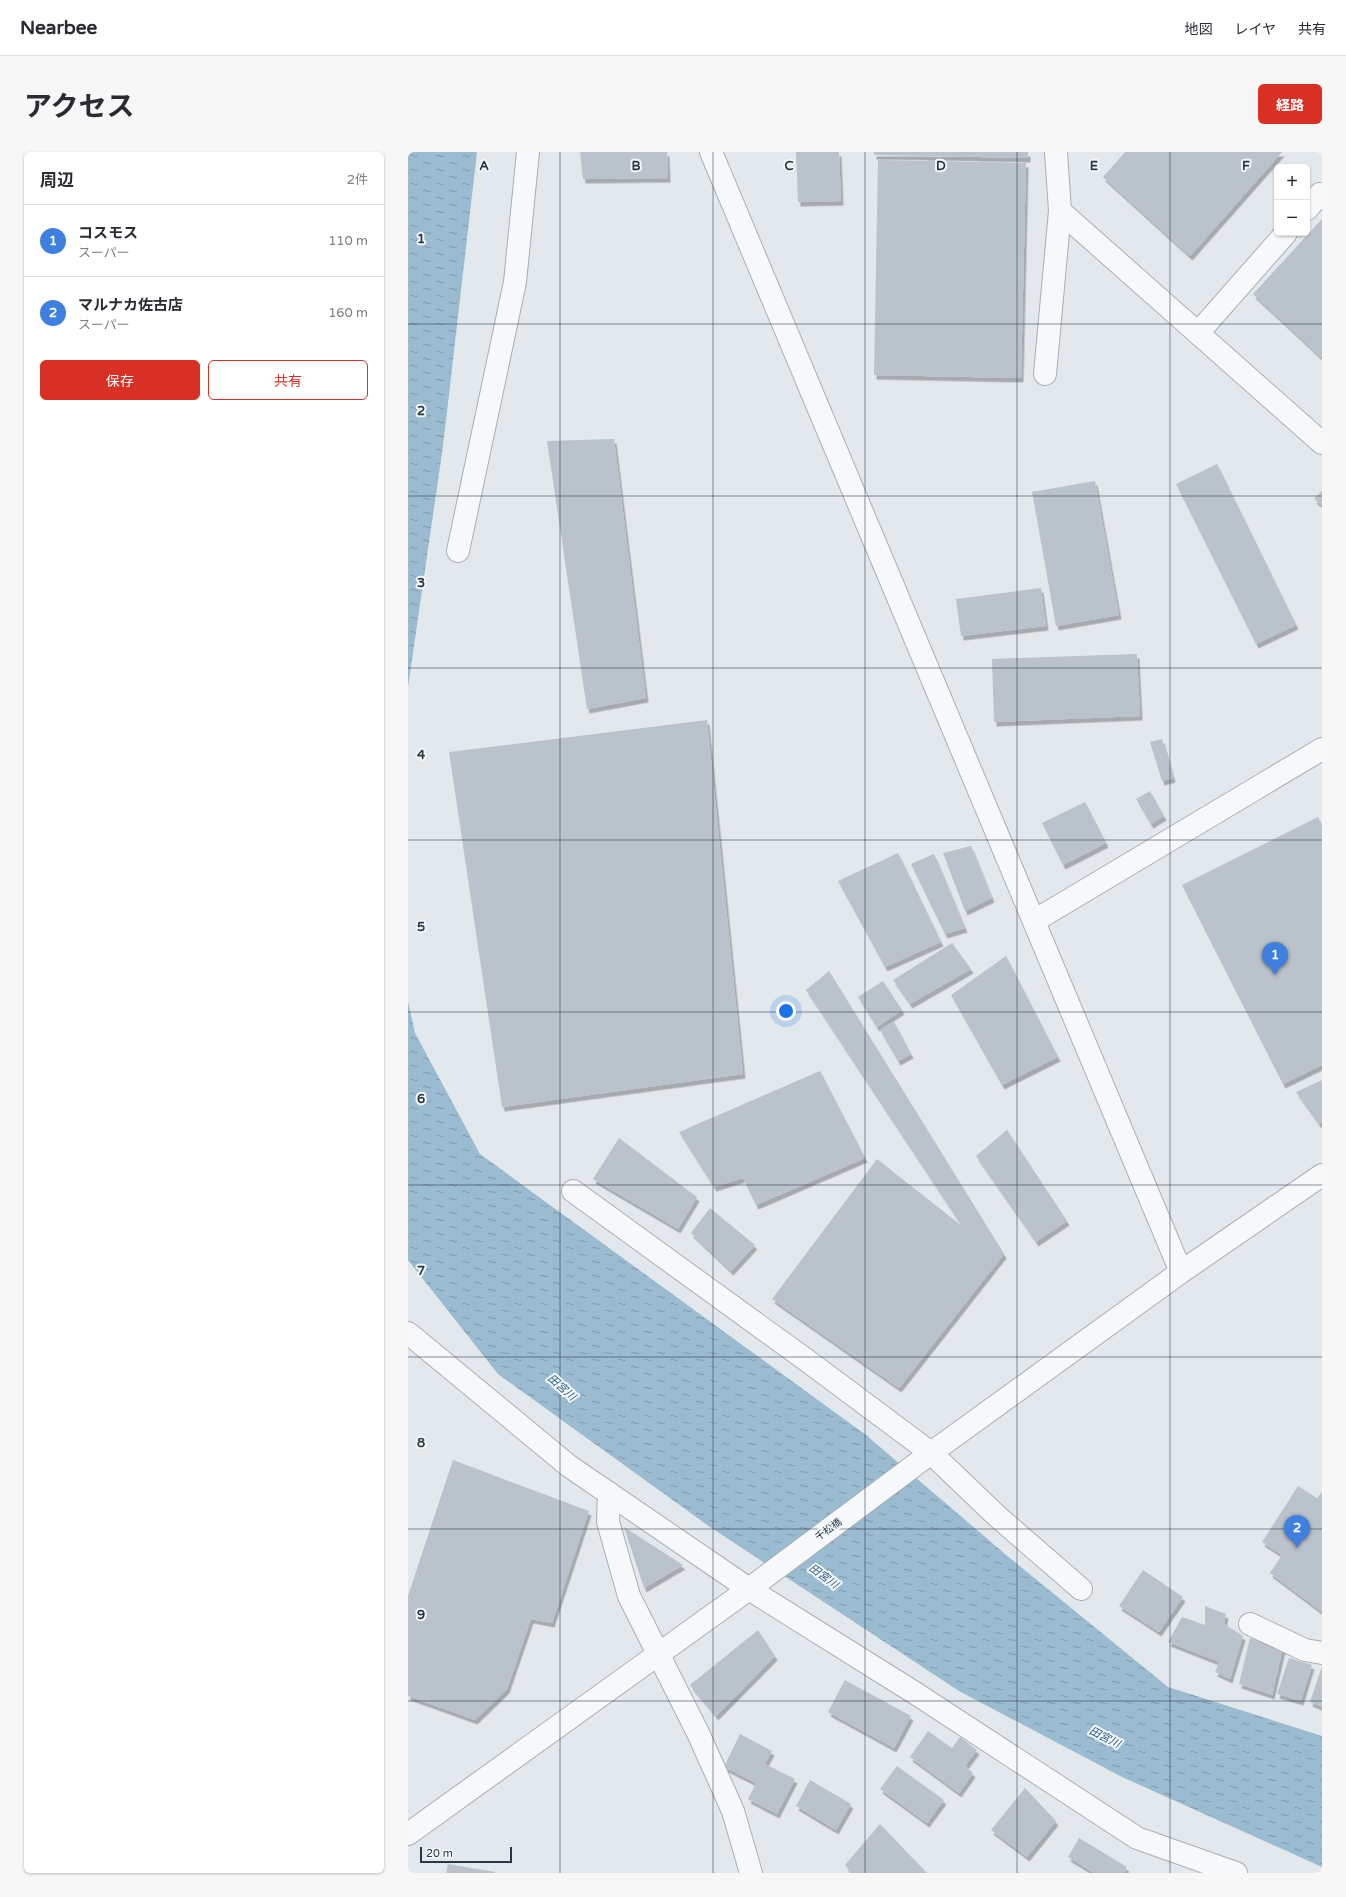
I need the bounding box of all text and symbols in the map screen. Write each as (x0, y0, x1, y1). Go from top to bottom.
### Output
text: Nearbee (20, 17, 97, 39)
text: 地図 (1184, 21, 1212, 38)
text: レイヤ (1234, 21, 1276, 38)
text: 共有 (1298, 21, 1326, 38)
button: 経路 (1258, 84, 1322, 124)
text: アクセス (24, 90, 135, 124)
text: A (479, 158, 489, 174)
text: B (631, 158, 641, 174)
text: C (784, 158, 794, 174)
text: D (936, 158, 946, 174)
text: E (1090, 158, 1098, 174)
text: F (1242, 158, 1250, 174)
map controls (1274, 164, 1310, 236)
button: + (1274, 164, 1310, 200)
text: 周辺 (40, 170, 74, 191)
text: 2件 (347, 172, 368, 188)
button: − (1274, 200, 1310, 236)
text: コスモス (78, 224, 138, 242)
text: 1 (417, 231, 425, 247)
text: 1 (49, 233, 57, 249)
text: 110 m (328, 233, 368, 249)
text: スーパー (78, 245, 130, 261)
text: マルナカ佐古店 (78, 296, 183, 314)
text: 2 (49, 305, 57, 321)
text: 160 m (328, 305, 368, 321)
text: スーパー (78, 317, 130, 333)
button: 保存 (40, 360, 200, 400)
button: 共有 (208, 360, 368, 400)
text: 2 (417, 403, 425, 419)
text: 3 (417, 575, 425, 591)
text: 4 (417, 747, 426, 763)
text: 5 (417, 919, 425, 935)
pin: 1 (1262, 942, 1288, 975)
your location (776, 1001, 796, 1021)
text: 6 (417, 1091, 425, 1107)
text: 7 (417, 1263, 425, 1279)
water label: 田宮川 (545, 1372, 579, 1404)
text: 8 (417, 1435, 425, 1451)
pin: 2 (1284, 1515, 1310, 1548)
street label: 千松橋 (813, 1516, 844, 1543)
water label: 田宮川 (807, 1561, 842, 1592)
text: 9 (417, 1607, 425, 1623)
water label: 田宮川 (1087, 1724, 1123, 1751)
scale bar (420, 1845, 512, 1864)
text: 20 m (426, 1847, 453, 1860)

